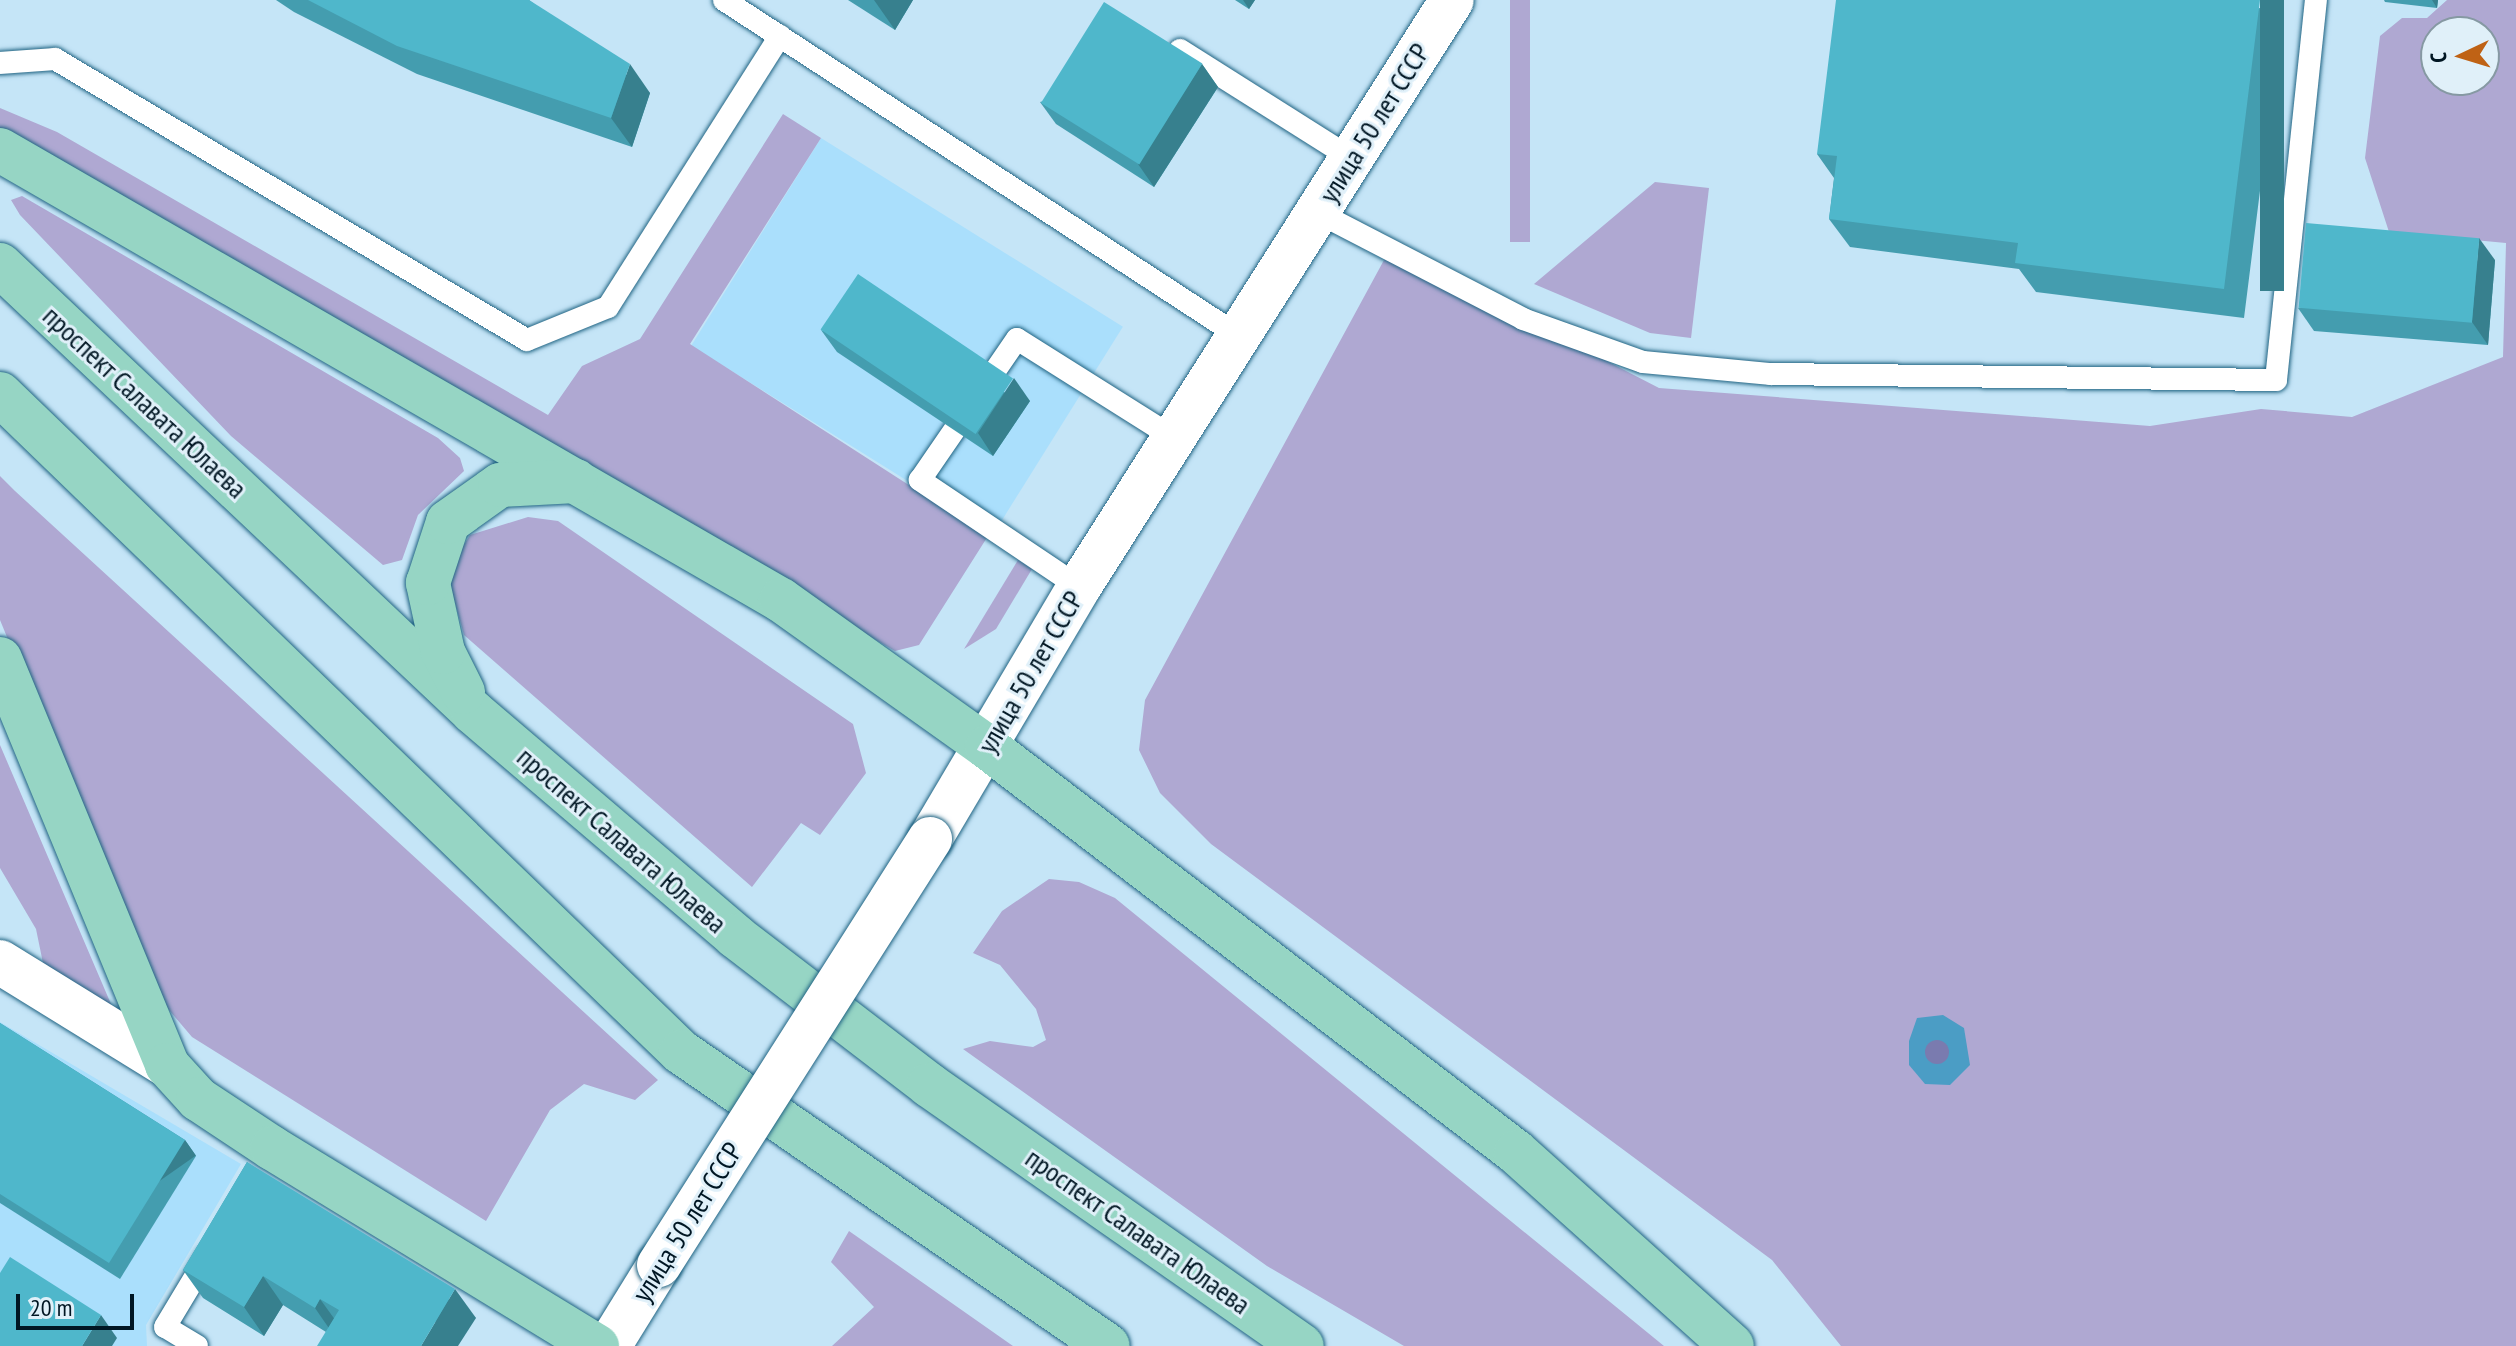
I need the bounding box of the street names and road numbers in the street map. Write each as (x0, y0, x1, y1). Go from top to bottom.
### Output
street label: улица 50 лет СССР (1311, 37, 1437, 209)
street label: проспект Салавата Юлаева (36, 299, 254, 505)
street label: улица 50 лет СССР (970, 585, 1090, 759)
street label: проспект Салавата Юлаева (510, 740, 734, 940)
street label: улица 50 лет СССР (624, 1136, 750, 1308)
street label: проспект Салавата Юлаева (1019, 1141, 1257, 1321)

